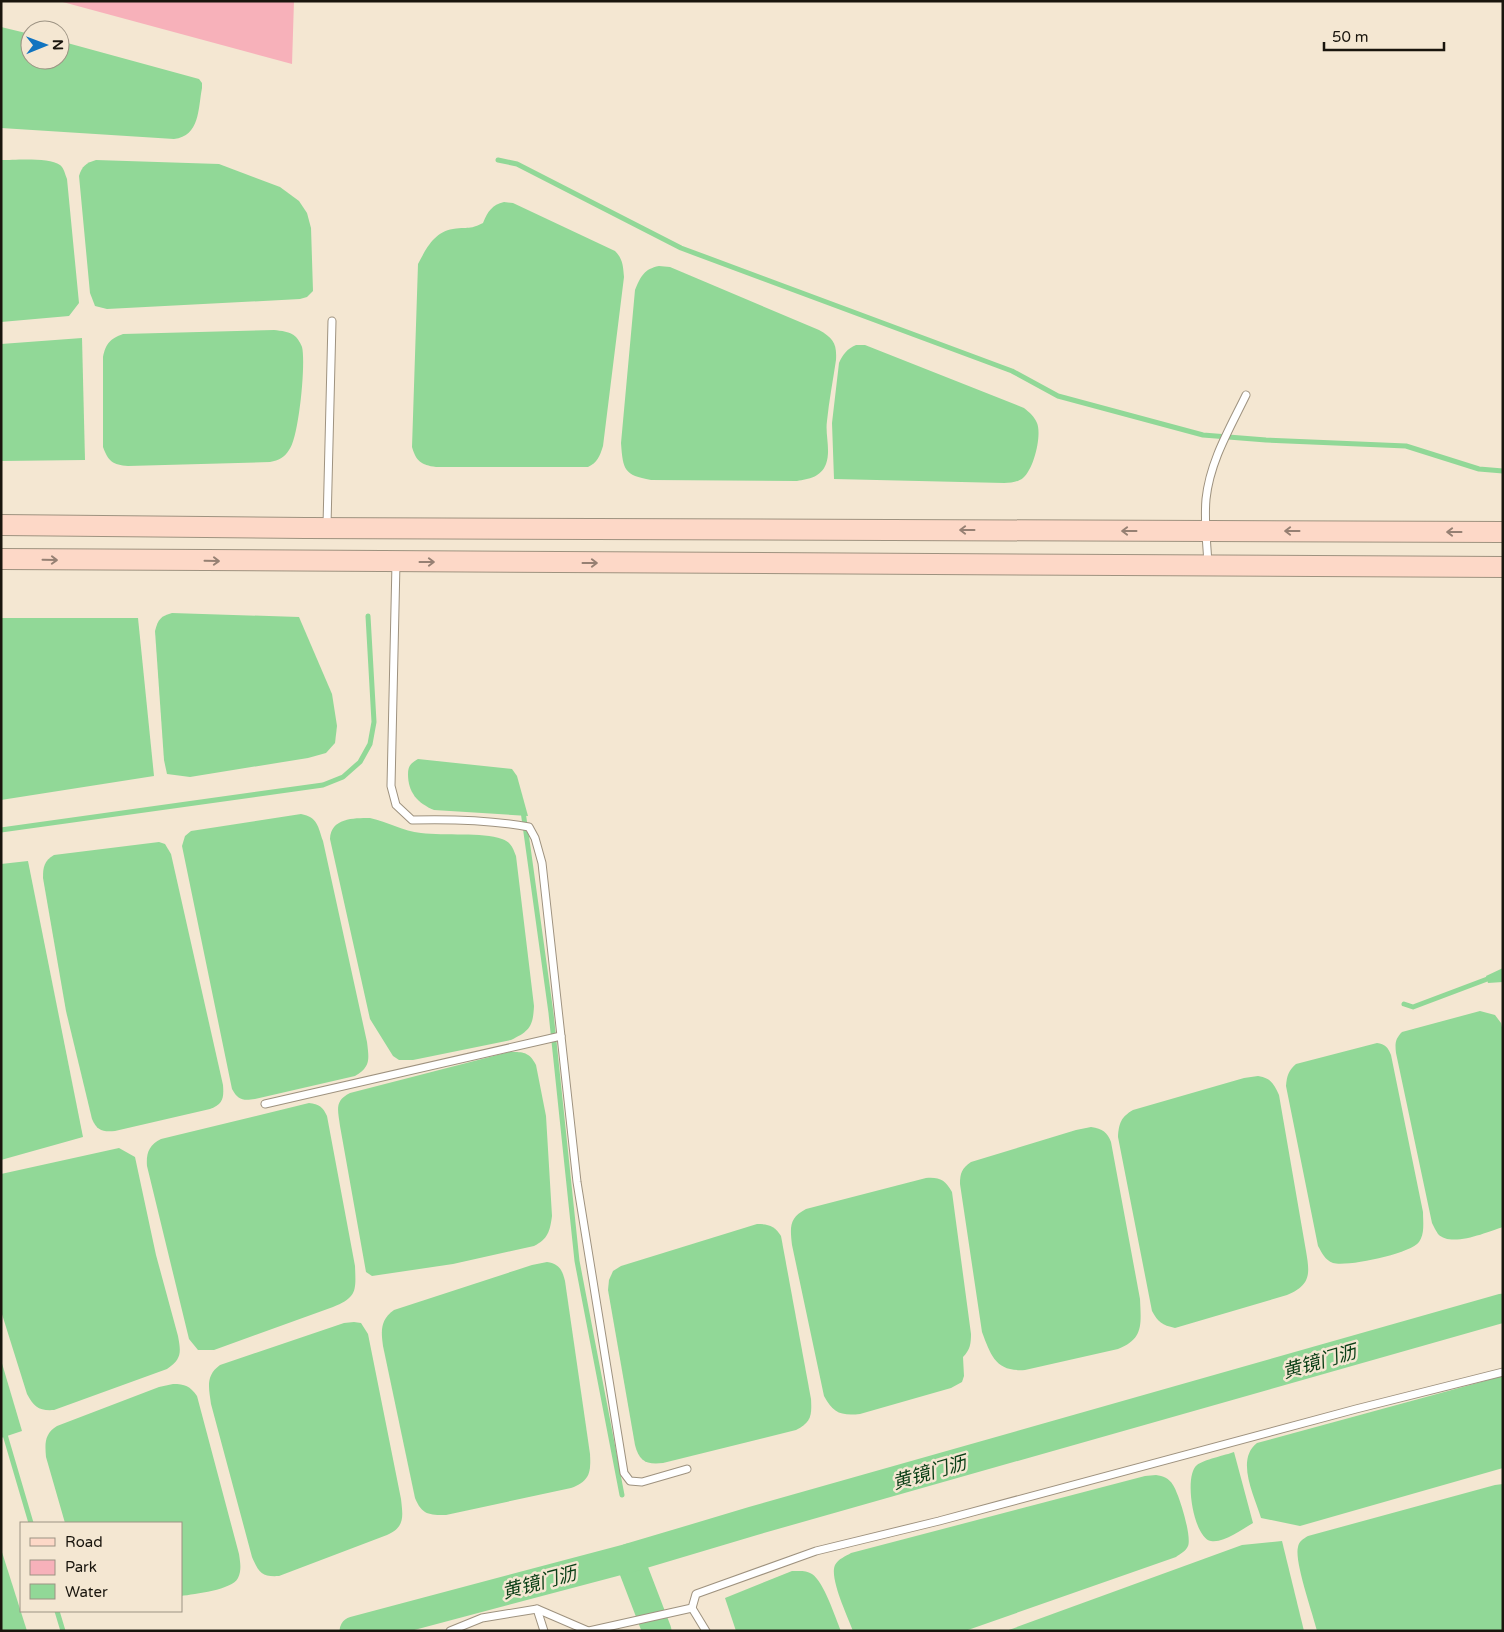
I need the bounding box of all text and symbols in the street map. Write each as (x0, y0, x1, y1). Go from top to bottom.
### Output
north arrow (20, 20, 70, 70)
scale bar (1324, 20, 1444, 52)
text: 50 m (1332, 28, 1369, 46)
text: N (49, 39, 66, 51)
one-way arrow (959, 525, 975, 535)
one-way arrow (1121, 526, 1138, 536)
one-way arrow (1284, 527, 1300, 536)
one-way arrow (1446, 527, 1462, 537)
one-way arrow (42, 555, 58, 565)
one-way arrow (204, 556, 220, 566)
one-way arrow (419, 557, 435, 567)
one-way arrow (582, 558, 598, 568)
water label: 黄镜门沥 (1280, 1340, 1362, 1383)
water label: 黄镜门沥 (890, 1451, 972, 1494)
legend (20, 1522, 182, 1612)
text: Road (65, 1533, 103, 1551)
text: Park (65, 1558, 97, 1576)
water label: 黄镜门沥 (500, 1562, 582, 1603)
text: Water (65, 1583, 108, 1601)

